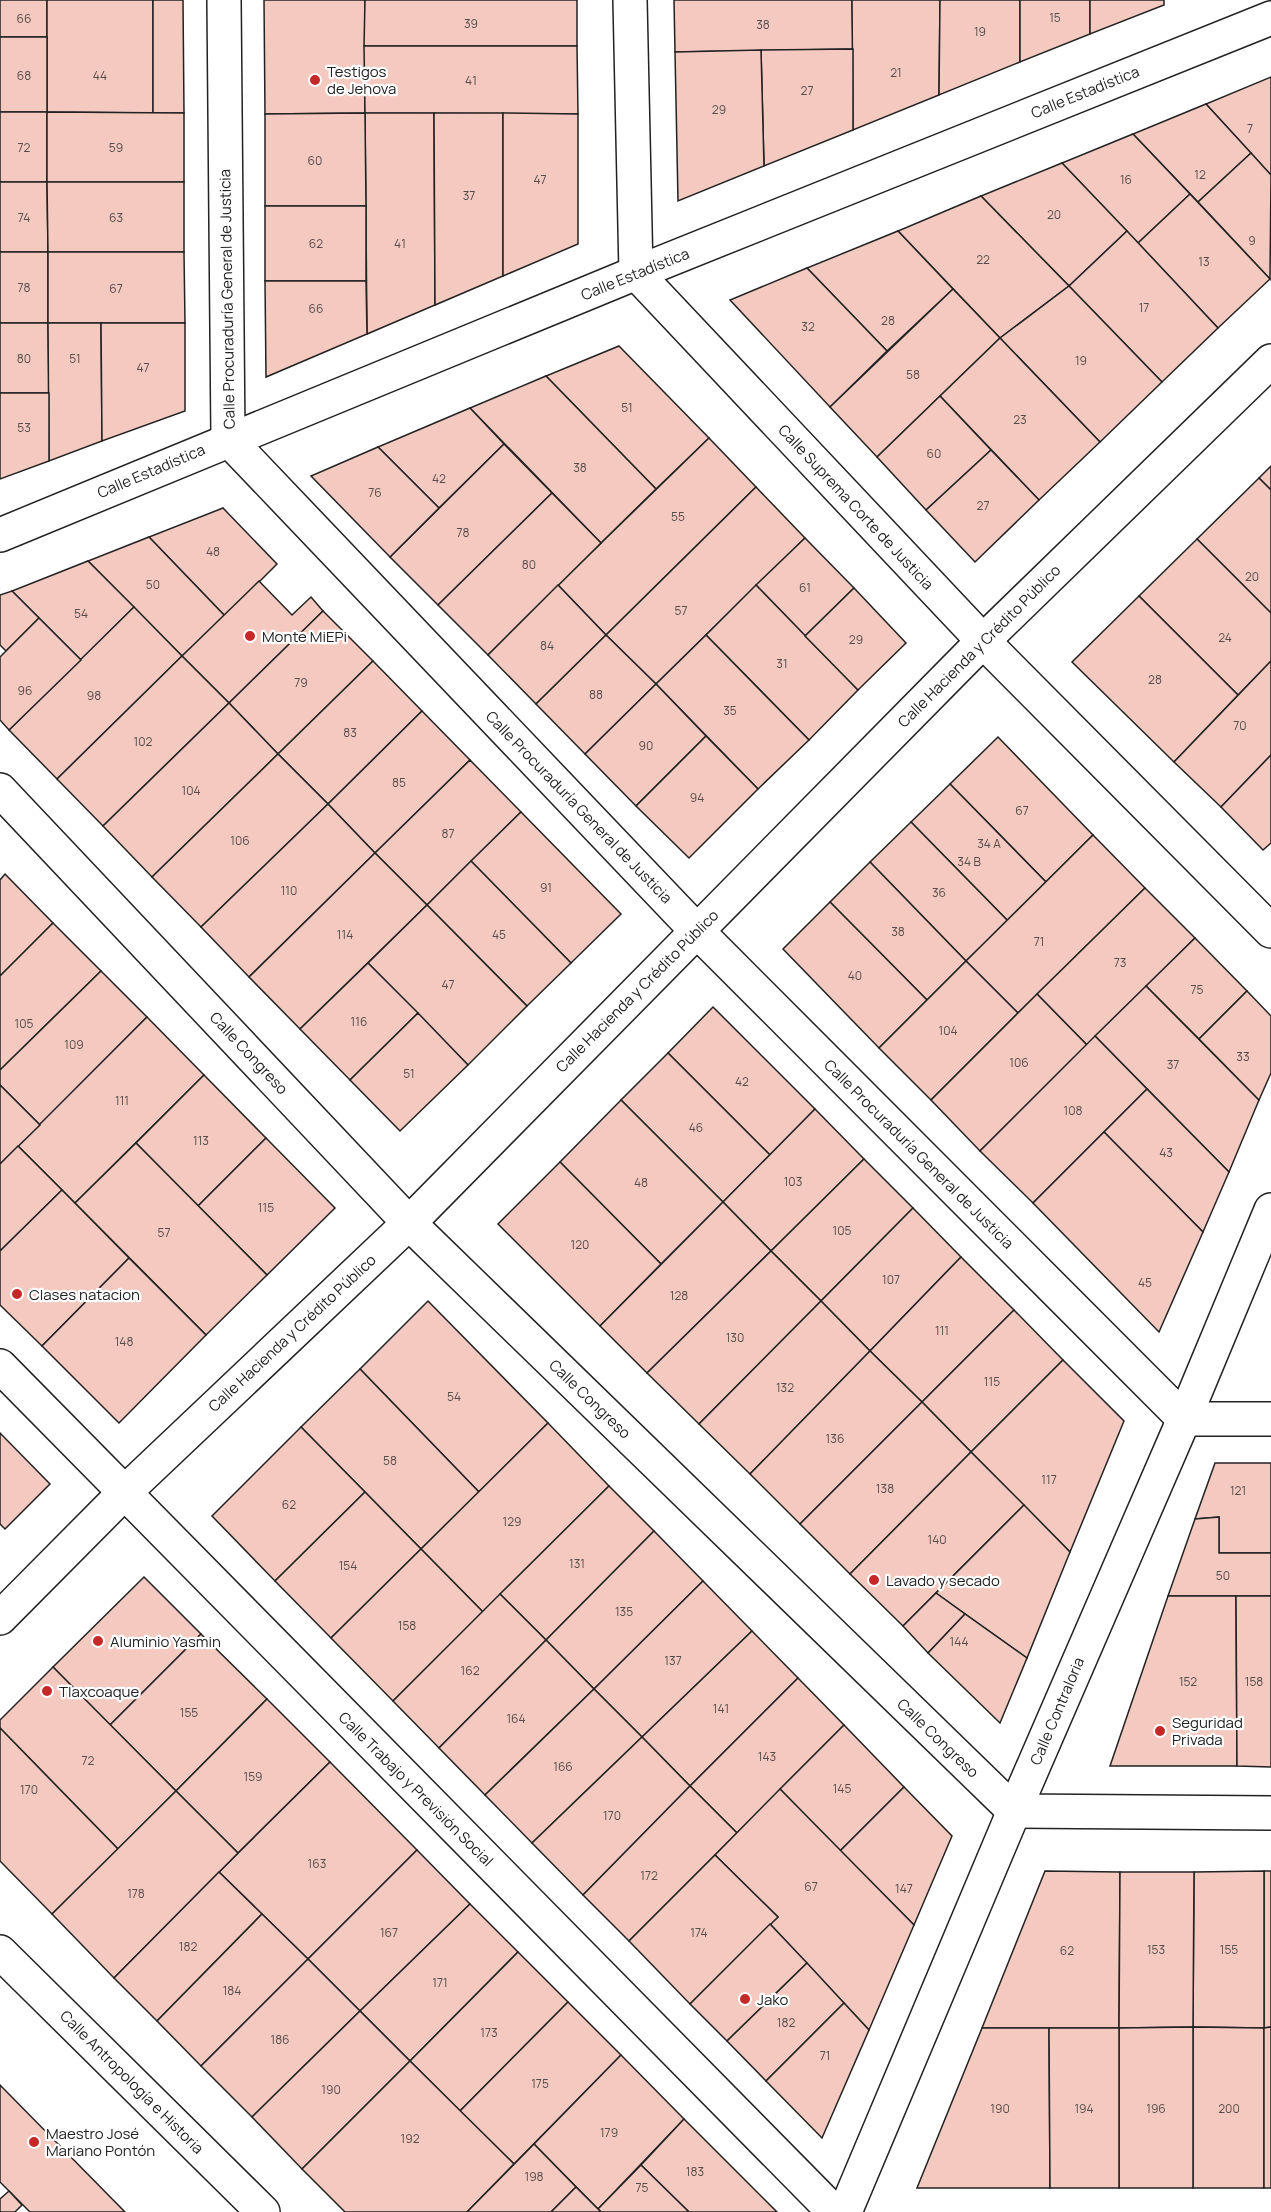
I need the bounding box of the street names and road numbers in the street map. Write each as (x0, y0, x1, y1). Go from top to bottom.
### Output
street label: Calle Estadística (1028, 61, 1142, 123)
street label: Calle Procuraduría General de Justicia (214, 169, 240, 429)
street label: Calle Estadística (578, 243, 692, 305)
street label: Calle Suprema Corte de Justicia (774, 420, 938, 594)
street label: Calle Estadística (94, 439, 208, 503)
street label: Calle Hacienda y Crédito Público (893, 560, 1065, 732)
street label: Calle Procuraduría General de Justicia (481, 706, 677, 908)
street label: Calle Hacienda y Crédito Público (551, 905, 723, 1077)
street label: Calle Congreso (205, 1007, 293, 1099)
street label: Calle Procuraduría General de Justicia (820, 1055, 1018, 1253)
street label: Calle Hacienda y Crédito Público (204, 1249, 381, 1416)
street label: Calle Congreso (545, 1355, 636, 1443)
street label: Calle Contraloria (1025, 1654, 1089, 1768)
street label: Calle Congreso (893, 1694, 984, 1782)
street label: Calle Trabajo y Previsión Social (334, 1707, 498, 1871)
street label: Calle Antropología e Historia (55, 2005, 209, 2159)

